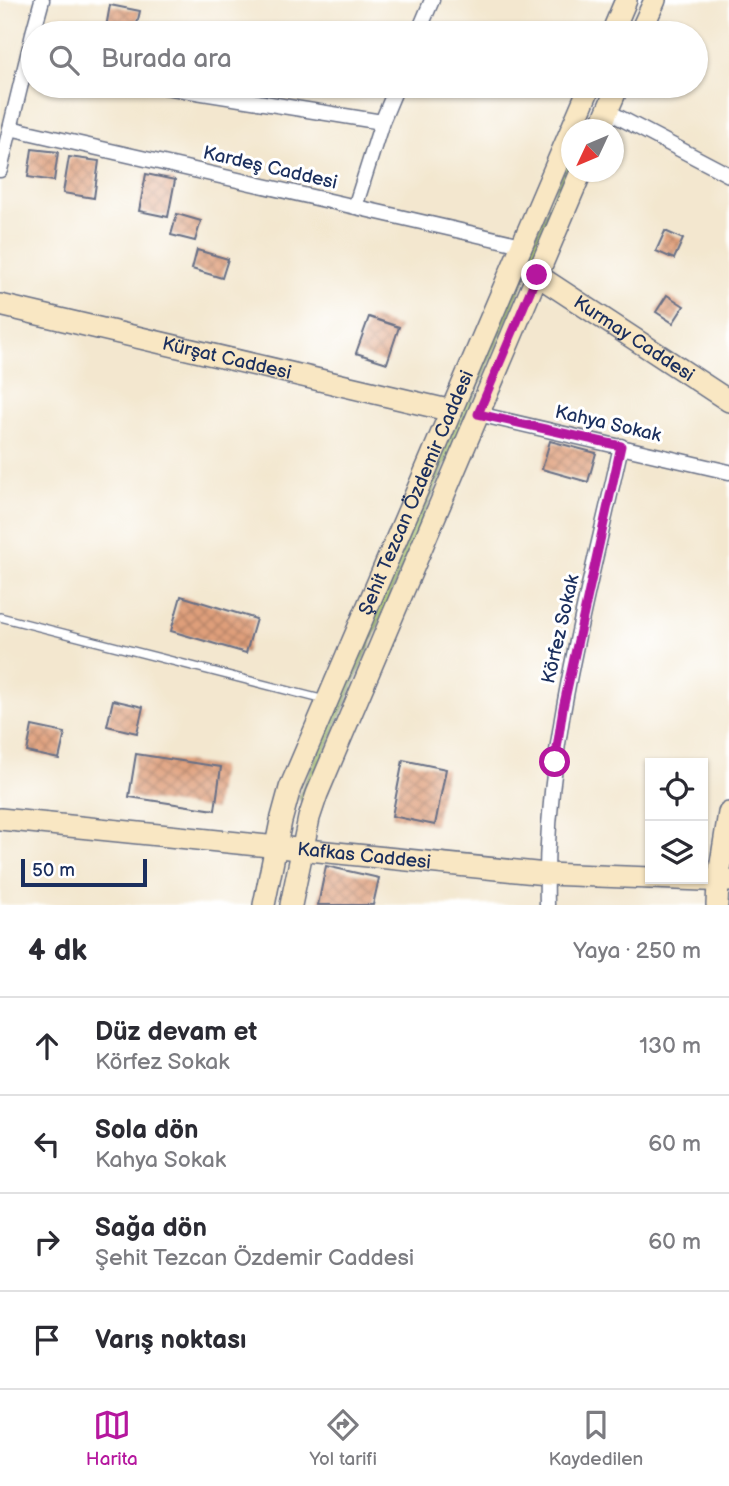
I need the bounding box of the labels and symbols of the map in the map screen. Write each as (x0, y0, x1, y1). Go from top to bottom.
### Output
north arrow (561, 119, 624, 182)
street label: Kardeş Caddesi (201, 141, 339, 195)
route end (521, 259, 552, 290)
street label: Kurmay Caddesi (569, 291, 699, 387)
street label: Kürşat Caddesi (160, 332, 294, 384)
street label: Şehit Tezcan Özdemir Caddesi (354, 367, 479, 619)
street label: Kahya Sokak (553, 401, 664, 448)
street label: Körfez Sokak (537, 572, 585, 686)
route start (539, 746, 570, 777)
street label: Kafkas Caddesi (296, 838, 432, 874)
scale bar (21, 856, 147, 888)

